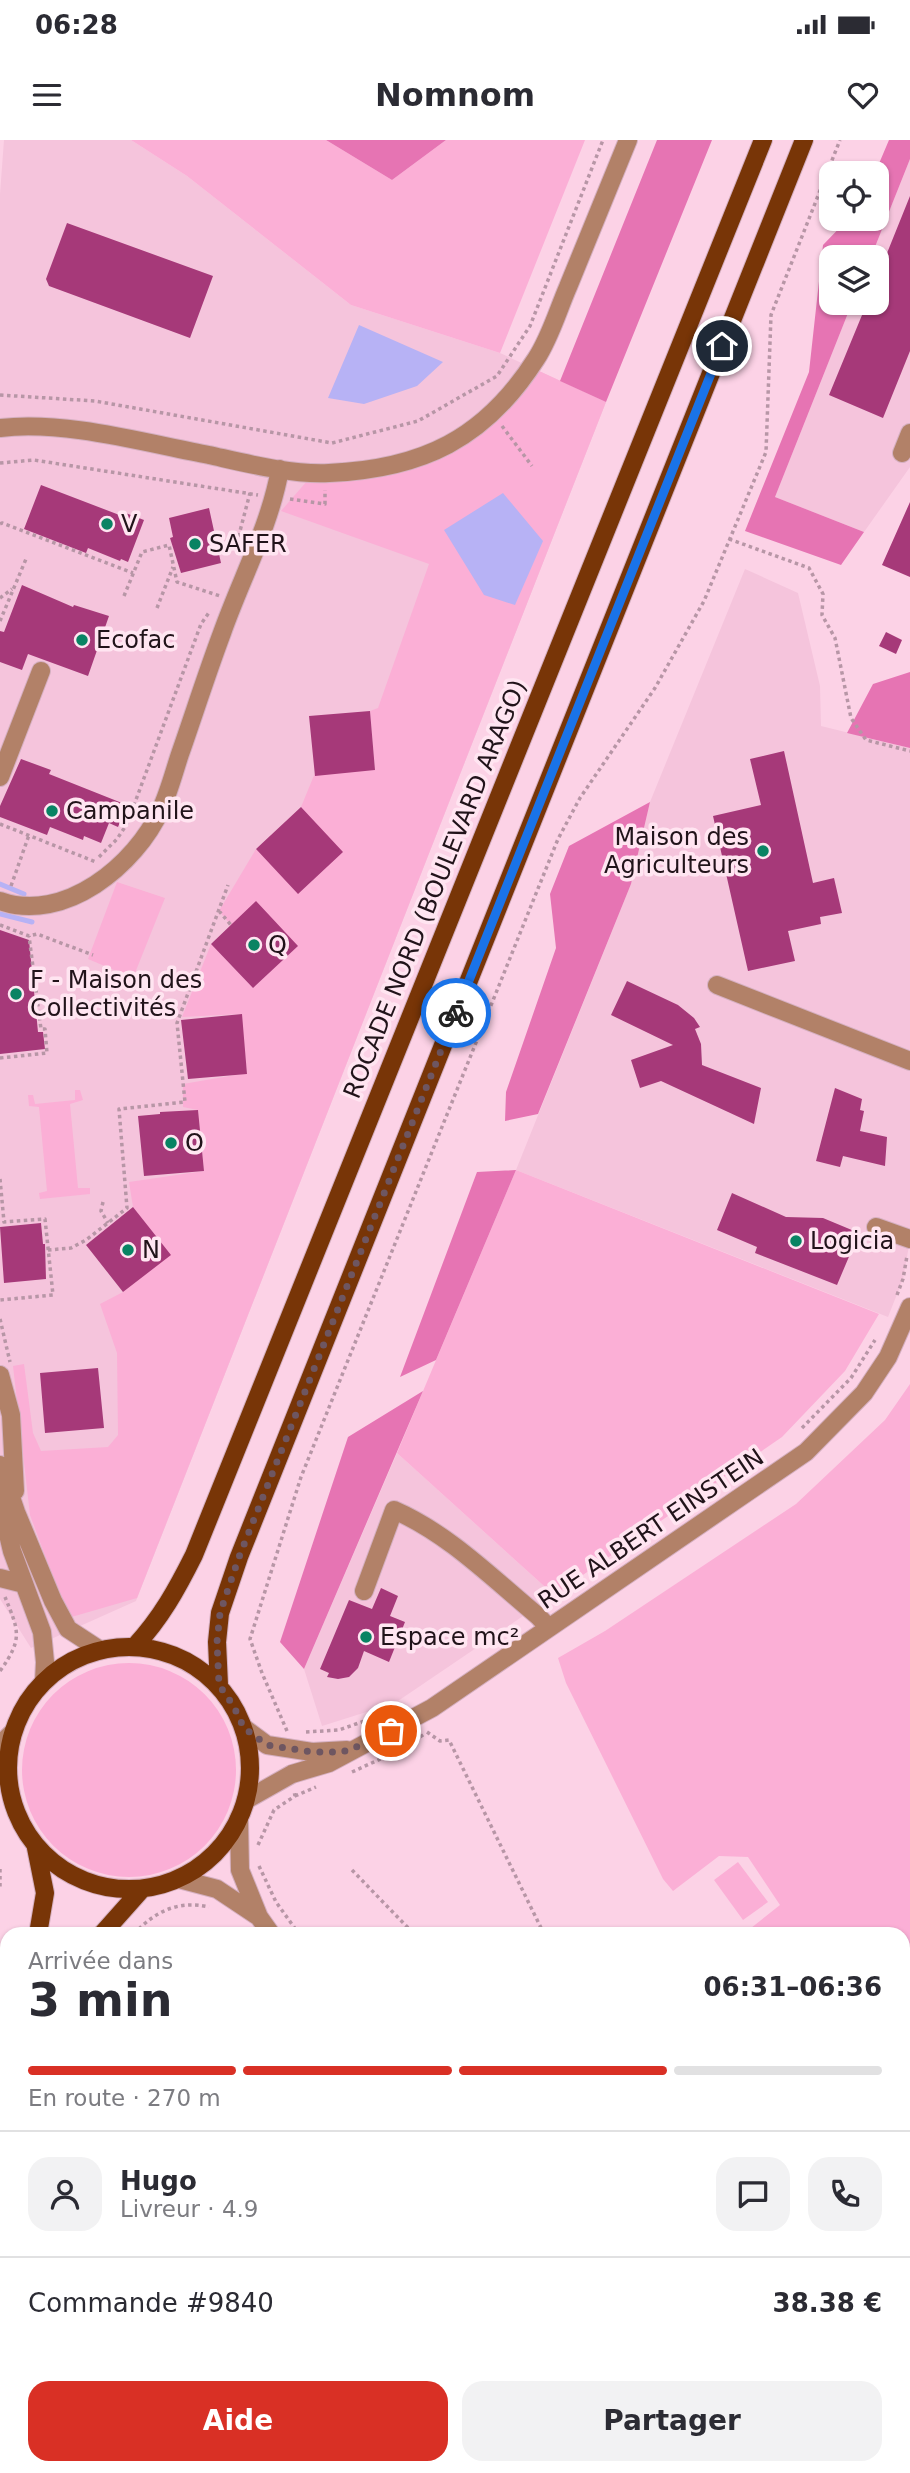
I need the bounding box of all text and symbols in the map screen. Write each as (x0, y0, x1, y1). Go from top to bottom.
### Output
text: 06:28 (35, 10, 118, 40)
icon: menu (28, 76, 66, 114)
text: Nomnom (375, 76, 535, 114)
icon: heart (844, 76, 882, 114)
map controls (819, 161, 889, 315)
button: locate (819, 161, 889, 231)
button: layers (819, 245, 889, 315)
pin (692, 316, 752, 376)
icon: home (703, 327, 741, 365)
place label: V (121, 510, 138, 538)
marker: V (99, 516, 115, 532)
place label: SAFER (209, 530, 287, 558)
marker: SAFER (187, 536, 203, 552)
place label: Ecofac (96, 626, 175, 654)
marker: Ecofac (74, 632, 90, 648)
street label: ROCADE NORD (BOULEVARD ARAGO) (338, 676, 532, 1102)
place label: Campanile (66, 797, 194, 825)
marker: Campanile (44, 803, 60, 819)
place label: Maison des Agriculteurs (604, 823, 749, 879)
marker: Maison des Agriculteurs (755, 843, 771, 859)
place label: Q (268, 931, 287, 959)
marker: Q (246, 937, 262, 953)
place label: F - Maison des Collectivités (30, 966, 202, 1022)
courier (421, 978, 491, 1048)
marker: F - Maison des Collectivités (8, 986, 24, 1002)
icon: bike (437, 994, 475, 1032)
place label: O (185, 1129, 204, 1157)
marker: O (163, 1135, 179, 1151)
place label: Logicia (810, 1227, 894, 1255)
marker: Logicia (788, 1233, 804, 1249)
place label: N (142, 1236, 160, 1264)
marker: N (120, 1242, 136, 1258)
street label: RUE ALBERT EINSTEIN (533, 1443, 769, 1615)
place label: Espace mc² (380, 1623, 519, 1651)
marker: Espace mc² (358, 1629, 374, 1645)
pin (361, 1701, 421, 1761)
icon: bag (372, 1712, 410, 1750)
text: Arrivée dans (28, 1948, 173, 1974)
text: 06:31–06:36 (703, 1972, 882, 2002)
text: 3 min (28, 1973, 172, 2027)
text: En route · 270 m (28, 2085, 221, 2111)
button: person (28, 2157, 102, 2231)
button: chat (716, 2157, 790, 2231)
button: phone (808, 2157, 882, 2231)
text: Hugo (120, 2166, 197, 2196)
text: Livreur · 4.9 (120, 2196, 258, 2222)
text: Commande #9840 (28, 2288, 274, 2318)
text: 38.38 € (773, 2288, 882, 2318)
button: Aide (28, 2381, 448, 2461)
button: Partager (462, 2381, 882, 2461)

